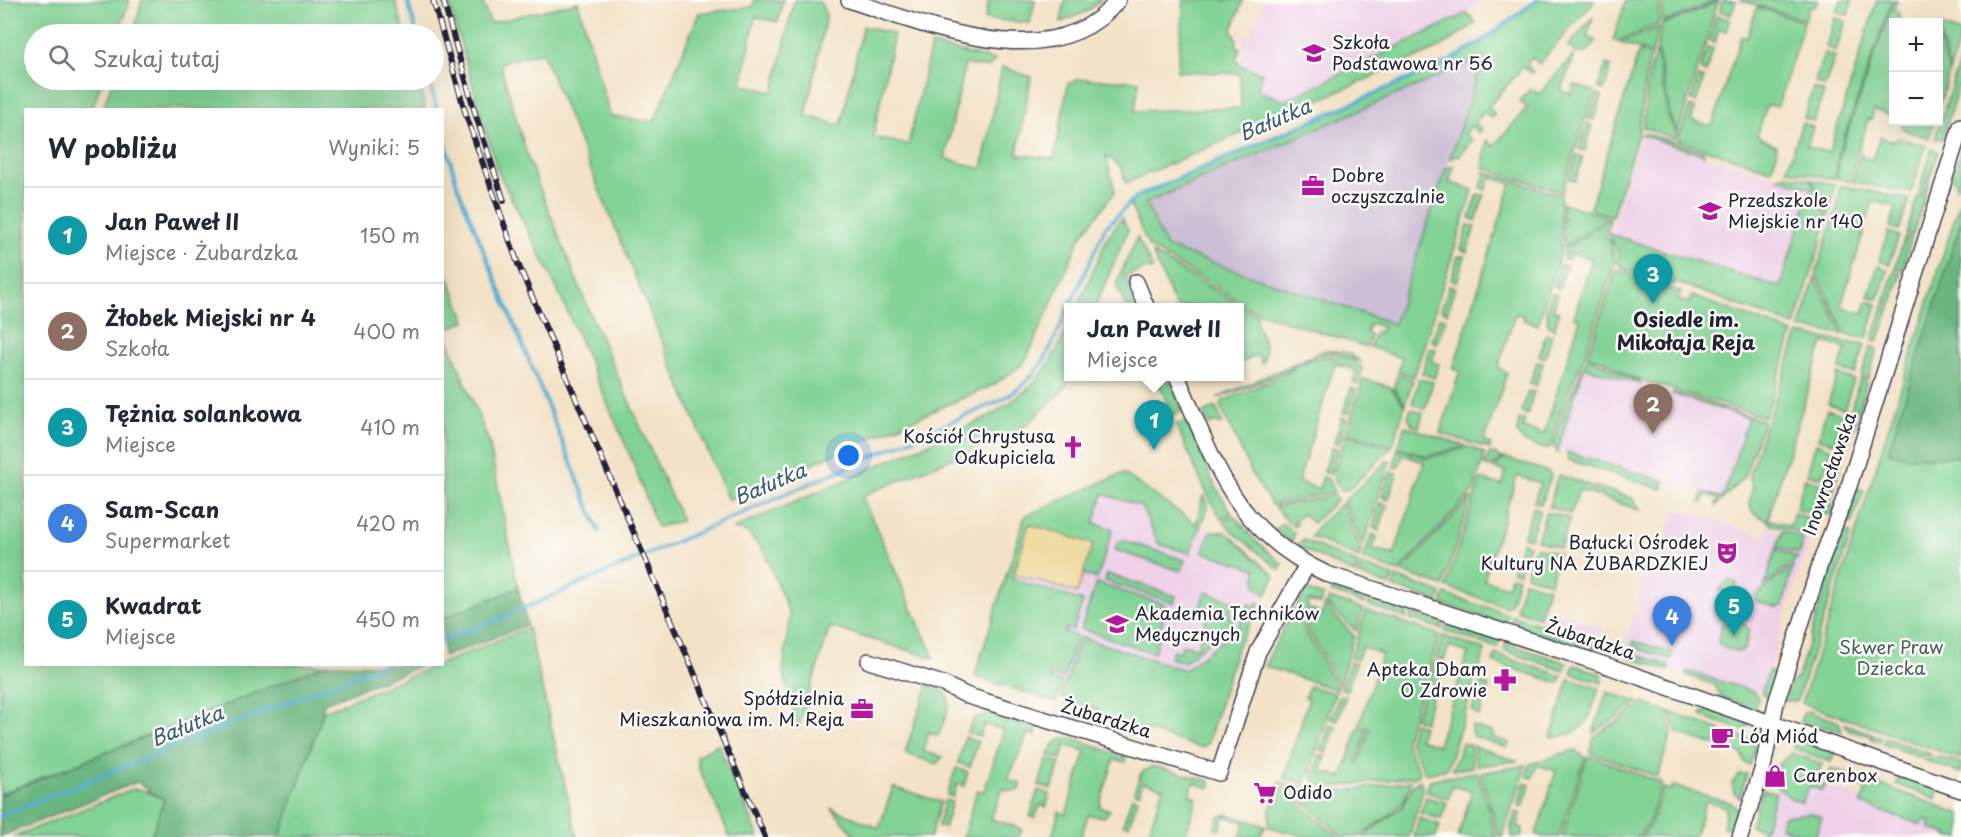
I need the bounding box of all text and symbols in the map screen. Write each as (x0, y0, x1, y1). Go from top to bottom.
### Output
map controls (1889, 18, 1943, 126)
button: + (1889, 18, 1943, 72)
search box (24, 24, 444, 90)
place label: Szkoła Podstawowa nr 56 (1332, 28, 1493, 76)
school or university icon: Szkoła Podstawowa nr 56 (1301, 40, 1327, 66)
icon: search (45, 41, 78, 74)
text: Szukaj tutaj (93, 41, 220, 74)
button: − (1889, 72, 1943, 126)
water label: Bałutka (1234, 90, 1316, 148)
text: W pobliżu (48, 128, 177, 167)
text: Wyniki: 5 (328, 132, 420, 162)
place label: Dobre oczyszczalnie (1331, 161, 1445, 209)
office icon: Dobre oczyszczalnie (1300, 173, 1326, 199)
place label: Przedszkole Miejskie nr 140 (1728, 186, 1863, 234)
school or university icon: Przedszkole Miejskie nr 140 (1697, 198, 1723, 224)
text: Jan Paweł II (105, 204, 239, 237)
text: 1 (63, 220, 72, 250)
text: 150 m (360, 220, 420, 250)
text: Miejsce · Żubardzka (105, 237, 298, 267)
pin: 3 (1634, 254, 1672, 304)
text: Żłobek Miejski nr 4 (105, 300, 316, 333)
popup (1064, 303, 1244, 381)
district label: Osiedle im. Mikołaja Reja (1617, 304, 1756, 357)
text: Jan Paweł II (1087, 311, 1221, 344)
text: 2 (60, 316, 75, 346)
text: 400 m (353, 316, 420, 346)
text: Szkoła (105, 333, 169, 363)
text: Miejsce (1087, 344, 1158, 374)
pin: 2 (1634, 384, 1672, 434)
text: Tężnia solankowa (105, 396, 302, 429)
pin: 1 (1134, 400, 1174, 450)
street label: Inowrocławska (1795, 407, 1863, 539)
text: 3 (61, 412, 74, 442)
text: 410 m (360, 412, 420, 442)
place label: Kościół Chrystusa Odkupiciela (903, 422, 1056, 470)
text: Miejsce (105, 429, 176, 459)
church icon: Kościół Chrystusa Odkupiciela (1060, 434, 1086, 460)
your location (834, 441, 863, 470)
water label: Bałutka (729, 454, 811, 512)
text: Sam-Scan (105, 492, 219, 525)
text: 4 (61, 508, 74, 538)
text: 420 m (356, 508, 420, 538)
text: Supermarket (105, 525, 231, 555)
place label: Bałucki Ośrodek Kultury NA ŻUBARDZKIEJ (1481, 528, 1709, 576)
theatre icon: Bałucki Ośrodek Kultury NA ŻUBARDZKIEJ (1714, 540, 1740, 566)
pin: 5 (1714, 586, 1754, 636)
text: Kwadrat (105, 588, 202, 621)
pin: 4 (1652, 596, 1692, 646)
place label: Akademia Techników Medycznych (1135, 599, 1320, 647)
text: 5 (61, 604, 74, 634)
text: 450 m (355, 604, 420, 634)
school or university icon: Akademia Techników Medycznych (1104, 611, 1130, 637)
street label: Żubardzka (1542, 611, 1640, 666)
text: Miejsce (105, 621, 176, 651)
park label: Skwer Praw Dziecka (1839, 633, 1943, 681)
place label: Apteka Dbam O Zdrowie (1367, 655, 1487, 703)
pharmacy icon: Apteka Dbam O Zdrowie (1492, 667, 1518, 693)
place label: Spółdzielnia Mieszkaniowa im. M. Reja (619, 684, 844, 732)
street label: Żubardzka (1058, 691, 1156, 744)
office icon: Spółdzielnia Mieszkaniowa im. M. Reja (849, 696, 875, 722)
water label: Bałutka (146, 697, 228, 753)
place label: Lód Miód (1740, 722, 1818, 749)
cafe icon: Lód Miód (1709, 724, 1735, 750)
place label: Carenbox (1793, 761, 1877, 788)
shop icon: Carenbox (1762, 763, 1788, 789)
place label: Odido (1283, 778, 1332, 805)
supermarket icon: Odido (1252, 780, 1278, 806)

